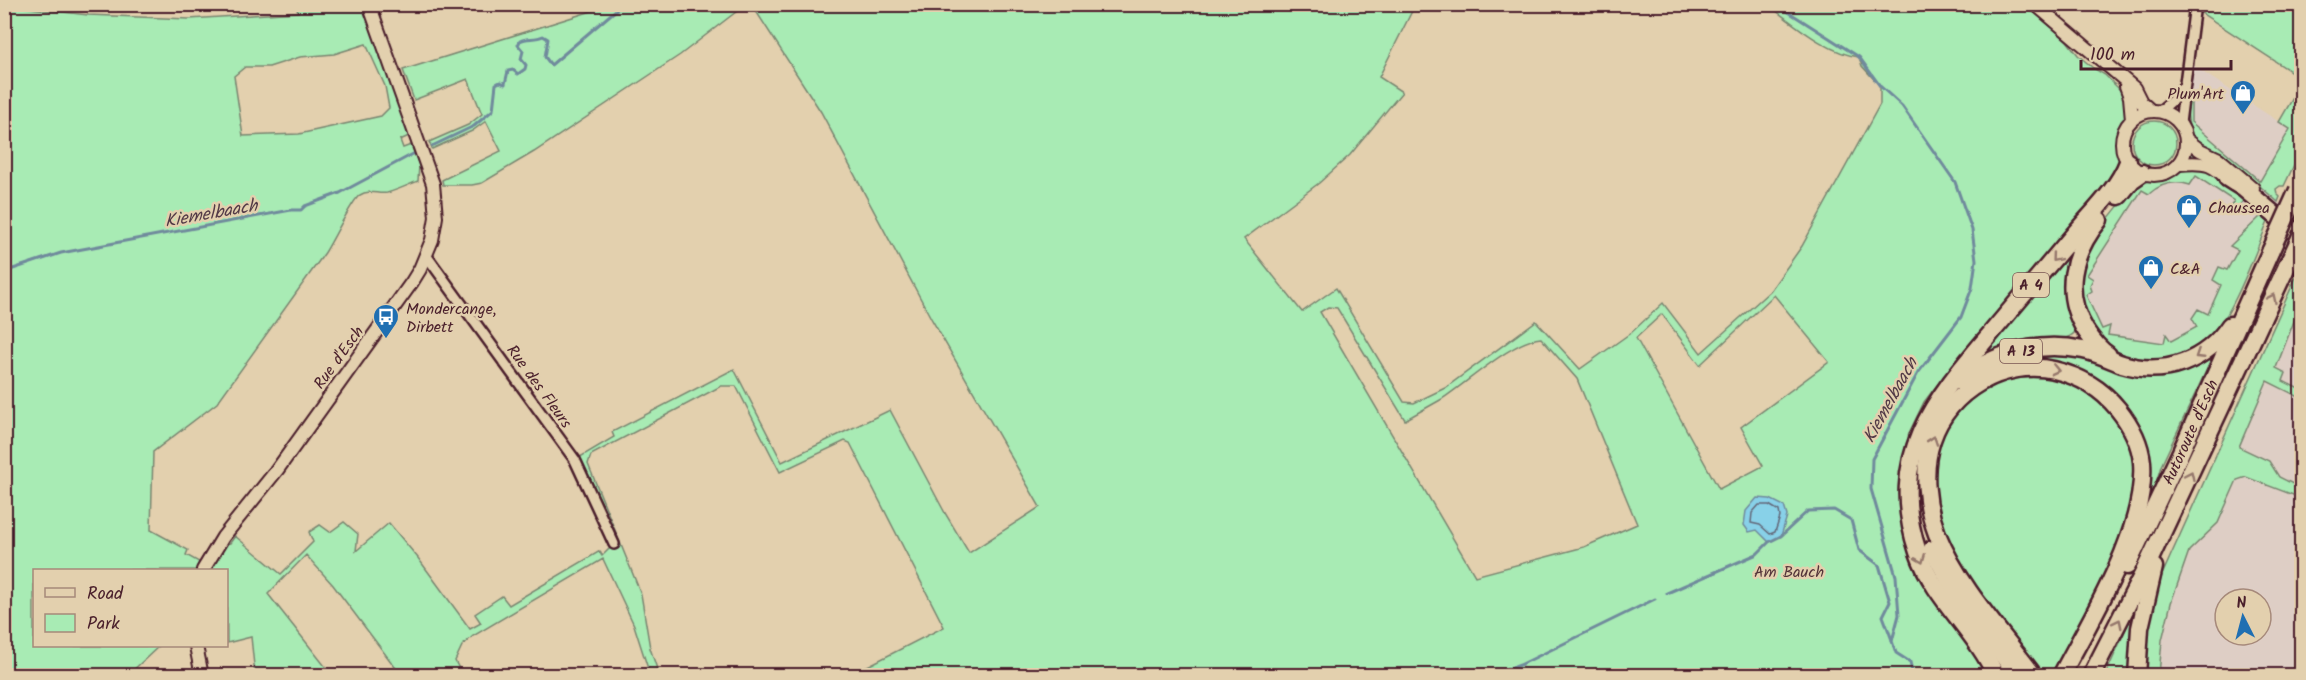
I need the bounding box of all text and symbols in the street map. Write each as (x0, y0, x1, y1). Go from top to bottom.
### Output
scale bar (2081, 33, 2231, 71)
text: 100 m (2090, 41, 2135, 70)
shop icon: Plum'Art (2228, 78, 2258, 116)
place label: Plum'Art (2167, 82, 2225, 107)
water label: Kiemelbaach (163, 192, 261, 237)
shop icon: Chaussea (2174, 192, 2204, 230)
place label: Chaussea (2208, 196, 2270, 221)
one-way arrow (2051, 251, 2062, 262)
shop icon: C&A (2136, 253, 2166, 291)
place label: C&A (2170, 257, 2201, 282)
road number: A 4 (2013, 273, 2049, 297)
one-way arrow (2265, 294, 2277, 305)
place label: Mondercange, Dirbett (406, 297, 496, 340)
bus stop icon: Mondercange, Dirbett (371, 302, 401, 340)
street label: Rue d'Esch (308, 321, 371, 395)
road number: A 13 (2000, 339, 2042, 363)
street label: Rue des Fleurs (500, 340, 578, 434)
one-way arrow (2195, 348, 2205, 360)
water label: Kiemelbaach (1856, 351, 1927, 449)
one-way arrow (2050, 363, 2060, 376)
street label: Autoroute d'Esch (2156, 376, 2226, 489)
one-way arrow (1926, 435, 1939, 446)
one-way arrow (2182, 470, 2194, 481)
one-way arrow (1914, 553, 1926, 564)
park label: Am Bauch (1754, 560, 1824, 585)
legend (33, 569, 228, 647)
text: Road (87, 580, 124, 609)
north arrow (2213, 587, 2273, 647)
text: N (2235, 591, 2248, 617)
text: Park (87, 610, 120, 639)
one-way arrow (2110, 619, 2122, 630)

